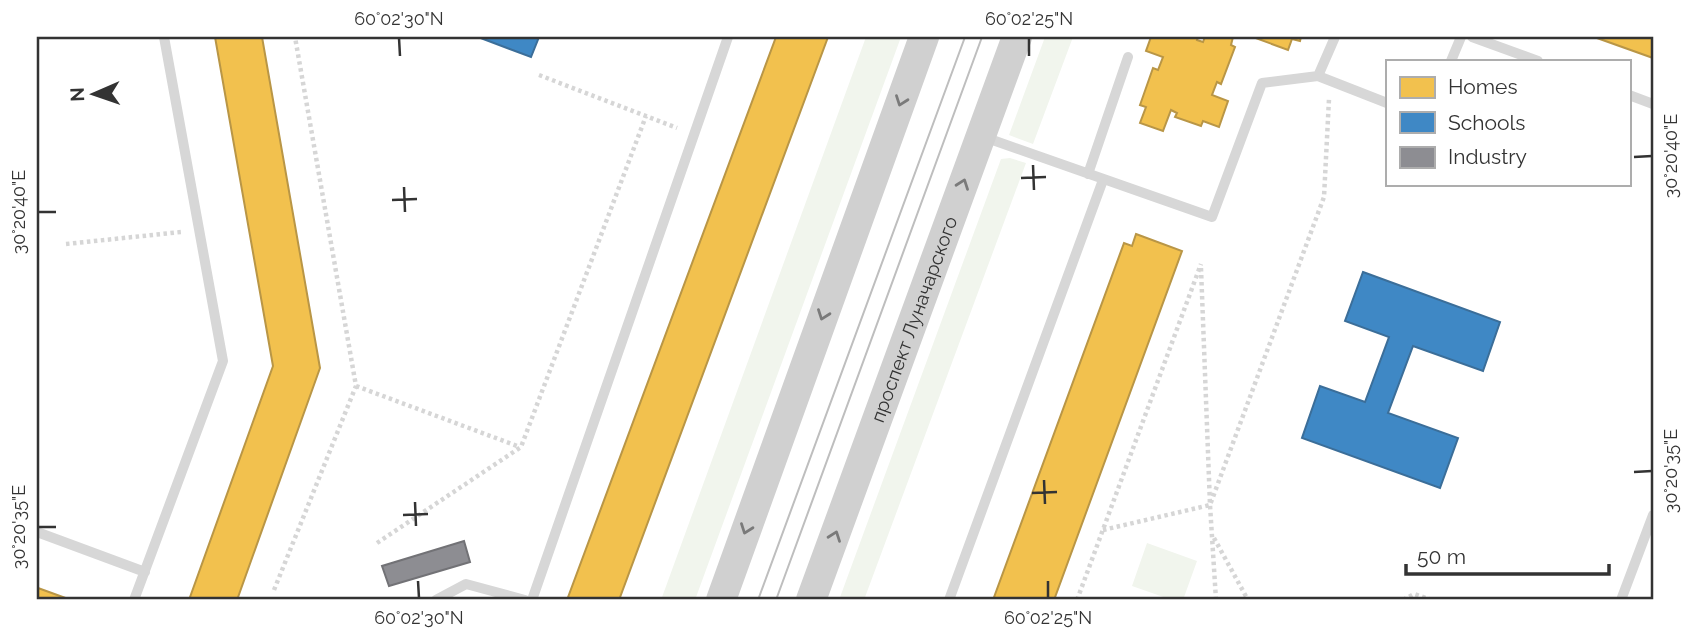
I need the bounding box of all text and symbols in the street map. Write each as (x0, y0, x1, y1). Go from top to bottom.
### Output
text: 60°02'30"N (354, 8, 444, 29)
text: 60°02'25"N (985, 8, 1073, 29)
north arrow (60, 60, 130, 130)
legend (1386, 60, 1630, 186)
text: Homes (1448, 74, 1518, 99)
text: N (66, 87, 88, 102)
one-way arrow (895, 94, 909, 106)
text: Schools (1448, 110, 1525, 135)
text: 30°20'40"E (1660, 114, 1681, 198)
text: Industry (1448, 144, 1527, 169)
text: 30°20'40"E (8, 170, 29, 254)
one-way arrow (955, 179, 969, 191)
street label: проспект Луначарского (866, 213, 961, 425)
one-way arrow (818, 308, 832, 320)
text: 30°20'35"E (1660, 429, 1681, 513)
text: 30°20'35"E (8, 485, 29, 569)
one-way arrow (740, 522, 754, 535)
one-way arrow (826, 531, 840, 543)
scale bar (1406, 532, 1610, 576)
text: 50 m (1417, 544, 1466, 569)
text: 60°02'30"N (374, 607, 464, 628)
text: 60°02'25"N (1004, 607, 1092, 628)

